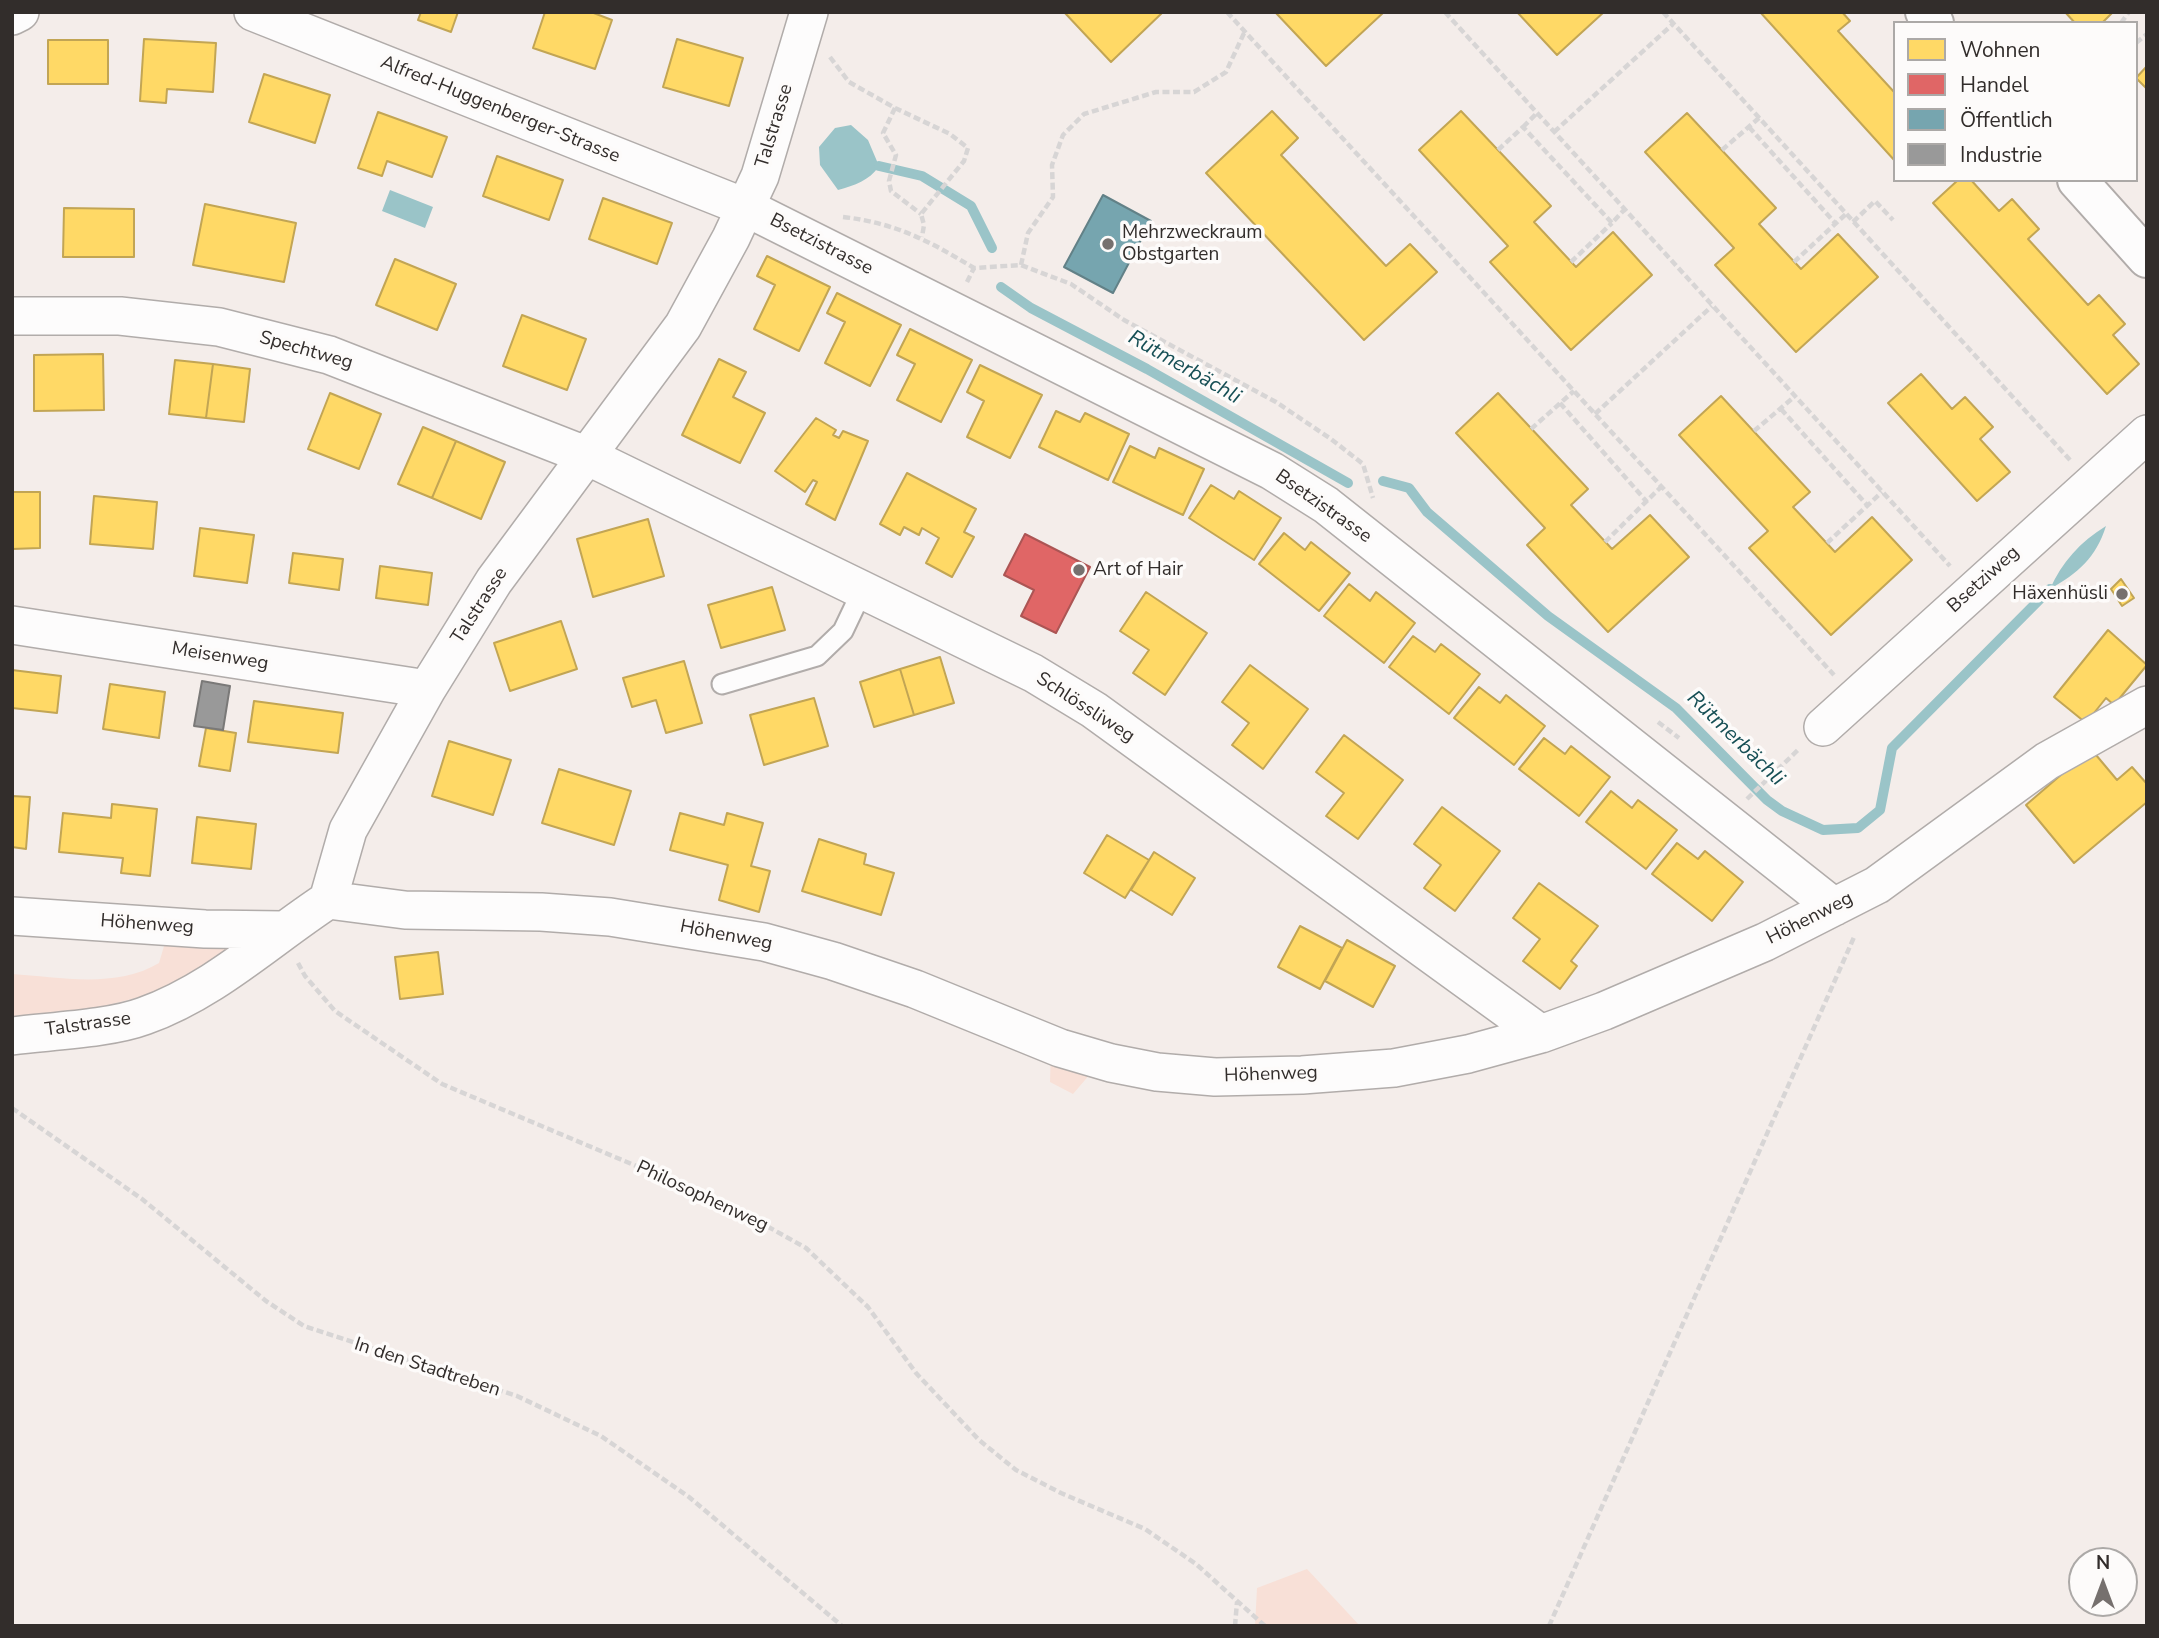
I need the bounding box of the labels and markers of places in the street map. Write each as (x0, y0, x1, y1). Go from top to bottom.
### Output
place label: Mehrzweckraum Obstgarten (1122, 222, 1263, 266)
marker: Mehrzweckraum Obstgarten (1100, 236, 1116, 252)
place label: Art of Hair (1093, 559, 1183, 581)
marker: Art of Hair (1071, 562, 1087, 578)
place label: Häxenhüsli (2012, 583, 2108, 605)
marker: Häxenhüsli (2114, 586, 2130, 602)

